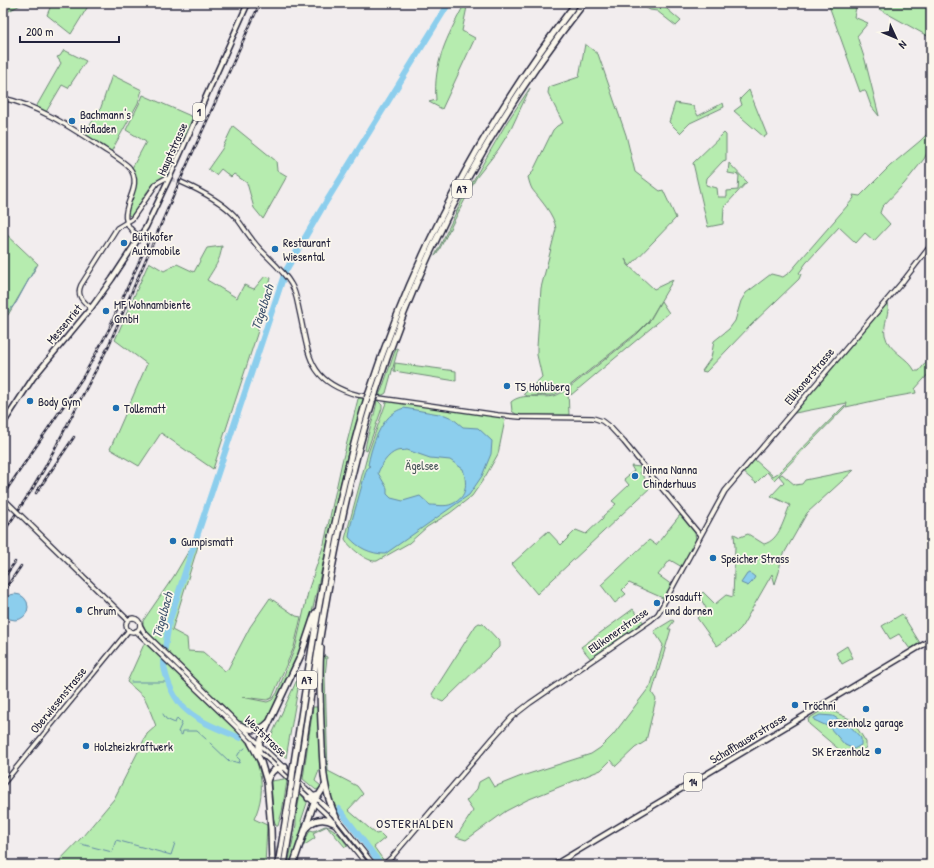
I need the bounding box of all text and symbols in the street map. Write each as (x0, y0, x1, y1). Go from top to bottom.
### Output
scale bar (20, 18, 119, 44)
north arrow (876, 18, 916, 58)
text: 200 m (26, 23, 53, 40)
text: N (896, 38, 910, 52)
road number: 1 (193, 103, 205, 121)
place label: Bachmann's Hofladen (80, 106, 131, 137)
marker: Bachmann's Hofladen (67, 116, 77, 126)
street label: Hauptstrasse (153, 120, 191, 178)
road number: A7 (452, 180, 472, 198)
place label: Bütikofer Automobile (132, 228, 180, 259)
place label: Restaurant Wiesental (283, 234, 331, 265)
marker: Bütikofer Automobile (119, 238, 129, 248)
marker: Restaurant Wiesental (270, 244, 280, 254)
water label: Tägelbach (246, 281, 279, 332)
place label: MF Wohnambiente GmbH (114, 296, 191, 327)
street label: Messenriet (42, 300, 86, 348)
marker: MF Wohnambiente GmbH (101, 306, 111, 316)
street label: Ellikonerstrasse (780, 344, 838, 408)
place label: TS Hohliberg (515, 378, 570, 395)
marker: TS Hohliberg (502, 381, 512, 391)
place label: Body Gym (38, 393, 80, 410)
marker: Body Gym (25, 396, 35, 406)
place label: Tollematt (124, 400, 166, 417)
marker: Tollematt (111, 403, 121, 413)
park label: Ägelsee (405, 457, 439, 474)
place label: Ninna Nanna Chinderhuus (643, 461, 697, 492)
marker: Ninna Nanna Chinderhuus (630, 471, 640, 481)
place label: Gumpismatt (181, 533, 234, 550)
marker: Gumpismatt (168, 536, 178, 546)
place label: Speicher Strass (721, 550, 790, 567)
marker: Speicher Strass (708, 553, 718, 563)
place label: rosaduft und dornen (665, 588, 712, 619)
water label: Tägelbach (147, 589, 178, 640)
marker: rosaduft und dornen (652, 598, 662, 608)
place label: Chrum (87, 602, 116, 619)
street label: Ellikonerstrasse (584, 603, 652, 657)
marker: Chrum (74, 605, 84, 615)
street label: Oberwiesenstrasse (26, 663, 90, 737)
road number: A7 (297, 671, 317, 689)
place label: Tröchni (803, 697, 836, 714)
marker: Tröchni (790, 700, 800, 710)
marker: erzenholz garage (861, 704, 871, 714)
street label: Schaffhauserstrasse (706, 708, 790, 768)
street label: Weststrasse (241, 711, 291, 761)
place label: erzenholz garage (828, 714, 904, 731)
place label: Holzheizkraftwerk (94, 738, 173, 755)
marker: Holzheizkraftwerk (81, 741, 91, 751)
place label: SK Erzenholz (812, 743, 870, 760)
marker: SK Erzenholz (873, 746, 883, 756)
road number: 14 (684, 773, 702, 791)
district label: OSTERHALDEN (376, 814, 454, 832)

